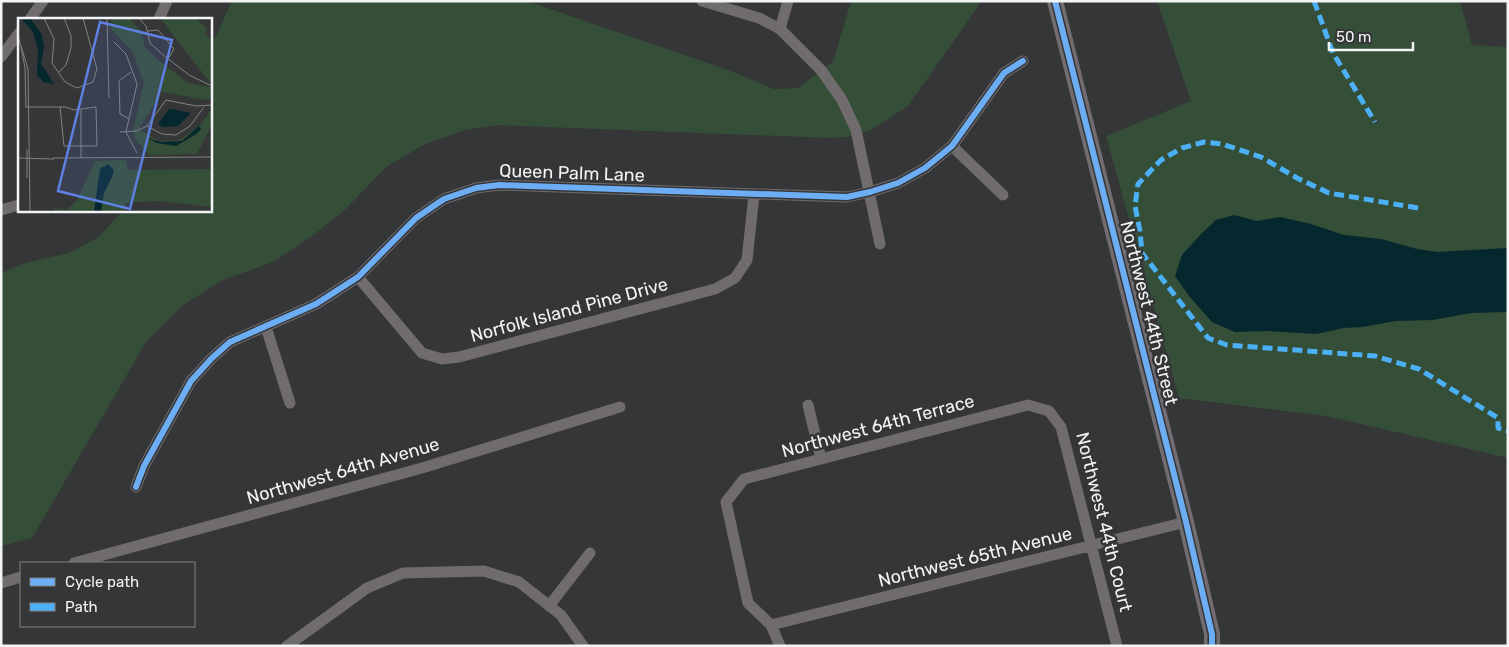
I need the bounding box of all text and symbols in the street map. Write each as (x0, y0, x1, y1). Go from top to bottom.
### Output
inset map (18, 18, 211, 211)
scale bar (1329, 20, 1413, 52)
text: 50 m (1336, 28, 1371, 46)
street label: Queen Palm Lane (499, 159, 645, 187)
street label: Northwest 44th Street (1115, 219, 1183, 407)
street label: Norfolk Island Pine Drive (468, 273, 670, 347)
street label: Northwest 64th Terrace (779, 390, 977, 462)
street label: Northwest 44th Court (1071, 430, 1137, 614)
street label: Northwest 64th Avenue (244, 433, 442, 509)
street label: Northwest 65th Avenue (876, 522, 1074, 592)
legend (20, 562, 195, 627)
text: Cycle path (65, 573, 139, 591)
text: Path (65, 598, 98, 616)

